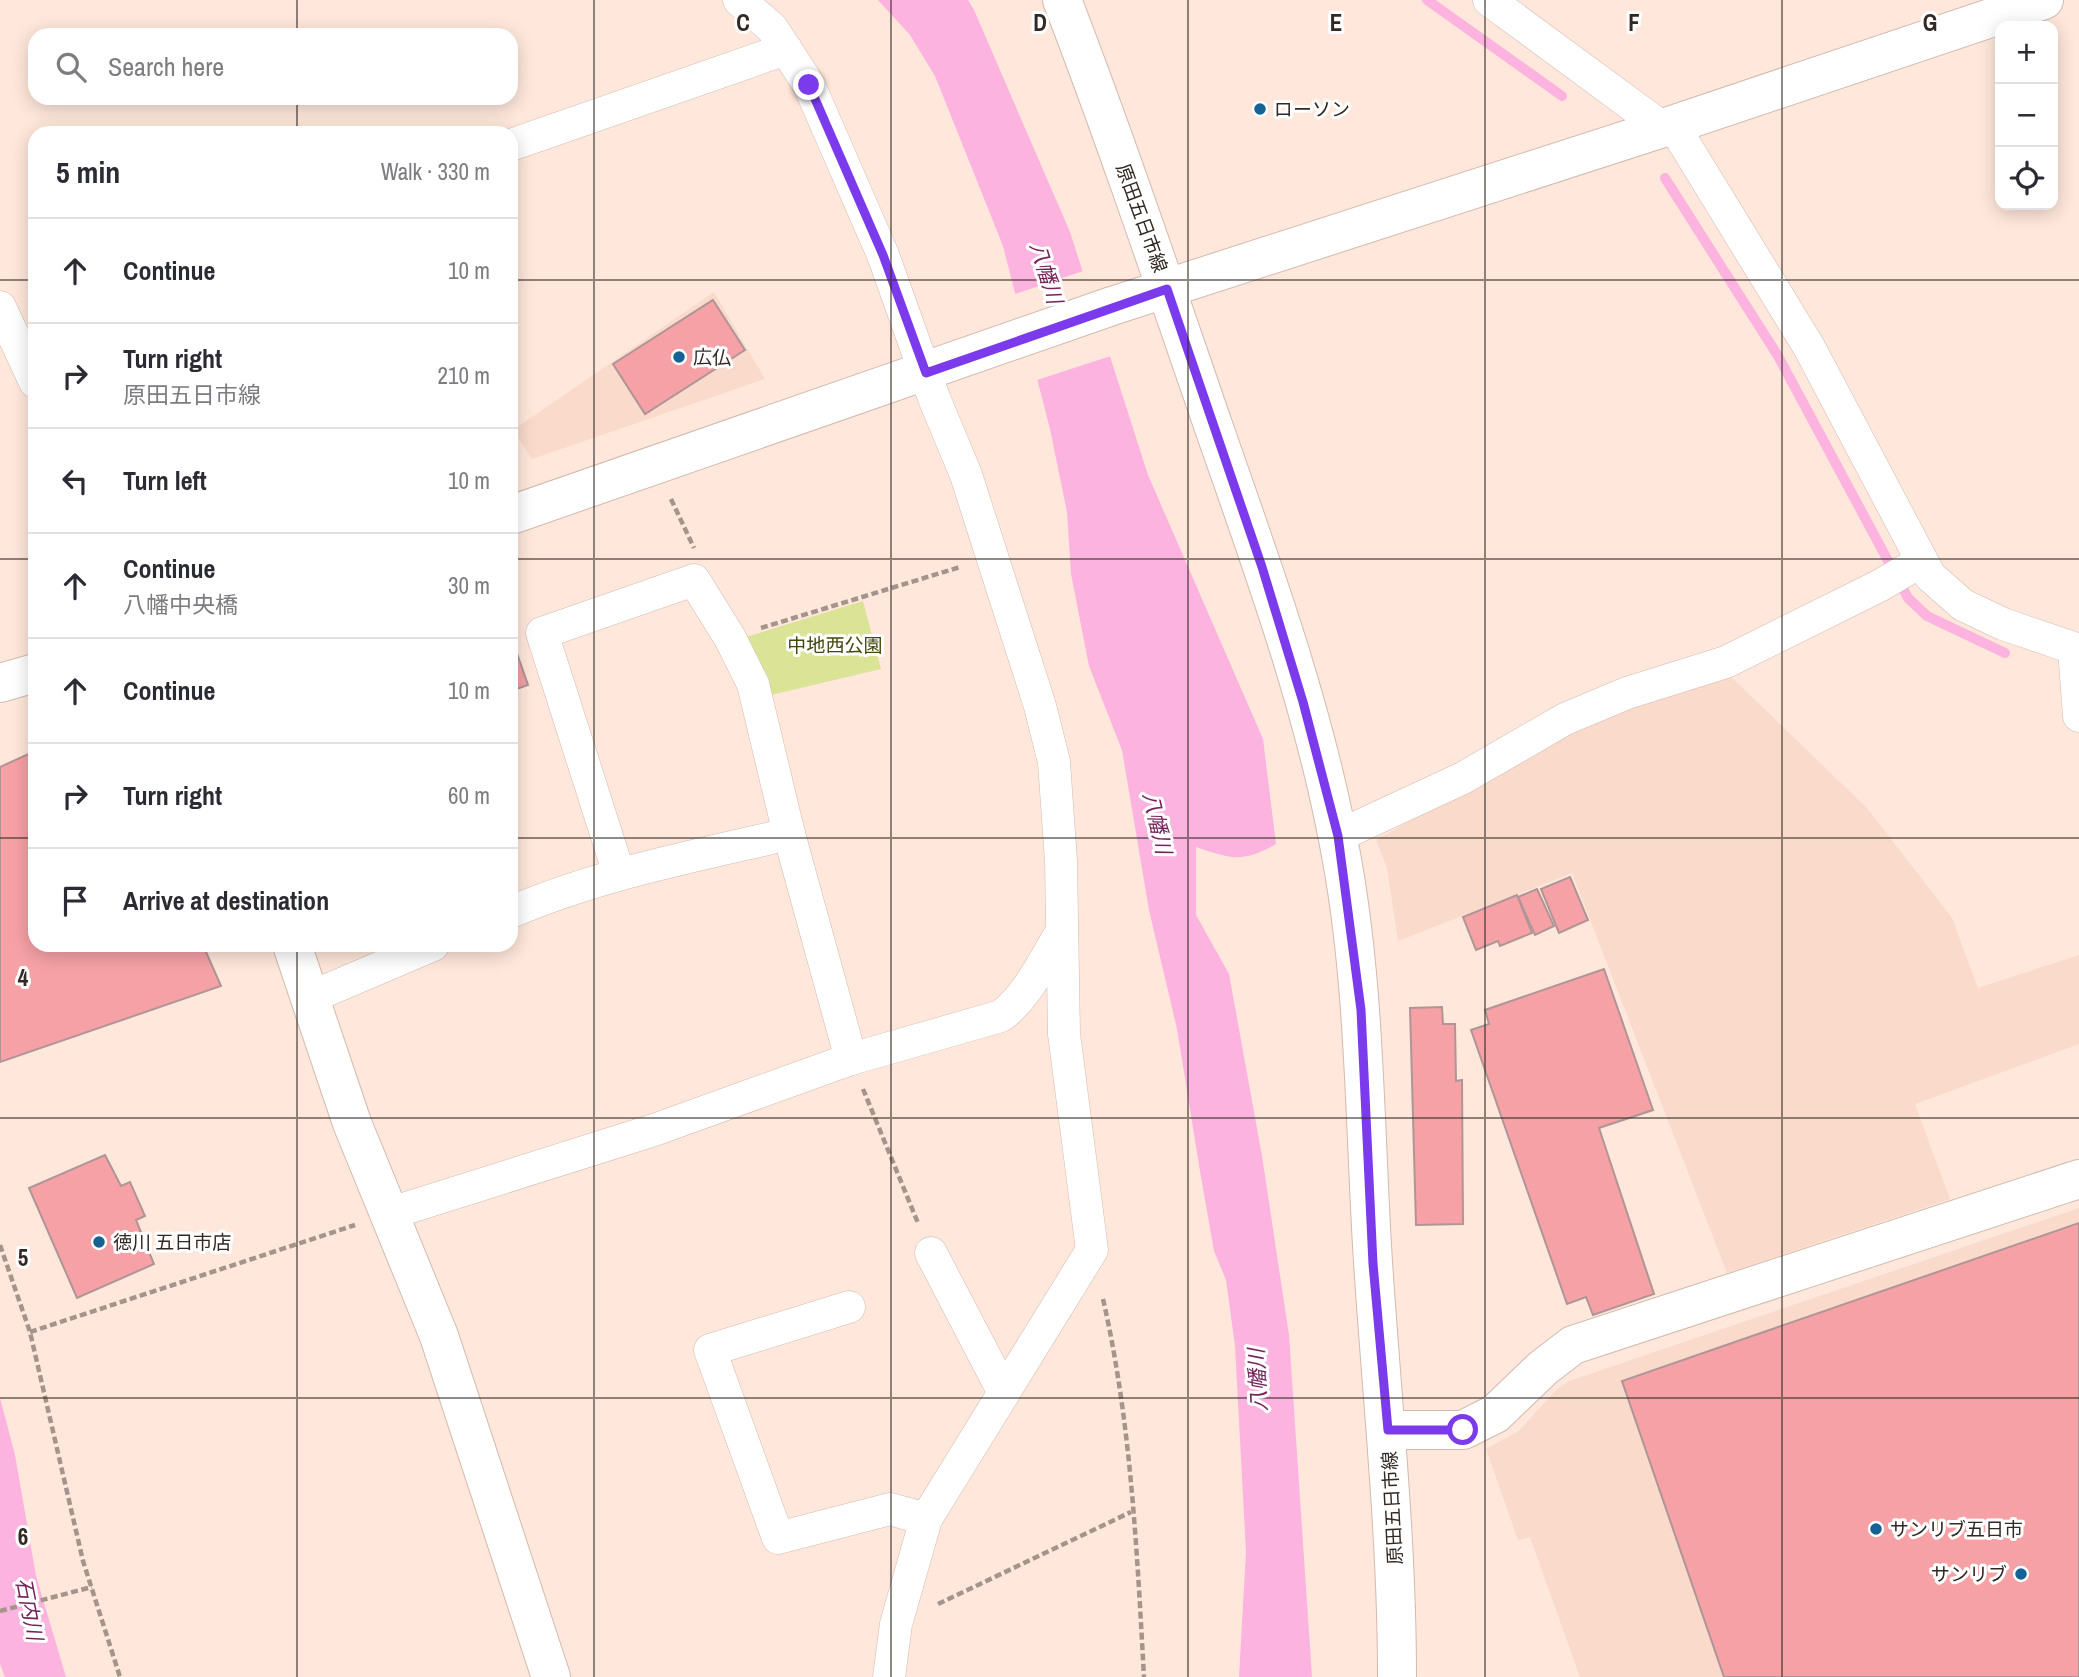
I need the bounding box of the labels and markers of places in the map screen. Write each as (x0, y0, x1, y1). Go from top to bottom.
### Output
place label: ローソン (1274, 96, 1350, 122)
marker: ローソン (1252, 101, 1268, 117)
place label: 広仏 (693, 344, 731, 370)
marker: 広仏 (671, 349, 687, 365)
place label: 徳川 五日市店 (113, 1229, 231, 1255)
marker: 徳川 五日市店 (91, 1234, 107, 1250)
place label: サンリブ五日市 (1890, 1516, 2023, 1542)
marker: サンリブ五日市 (1868, 1521, 1884, 1537)
place label: サンリブ (1931, 1561, 2007, 1587)
marker: サンリブ (2013, 1566, 2029, 1582)

